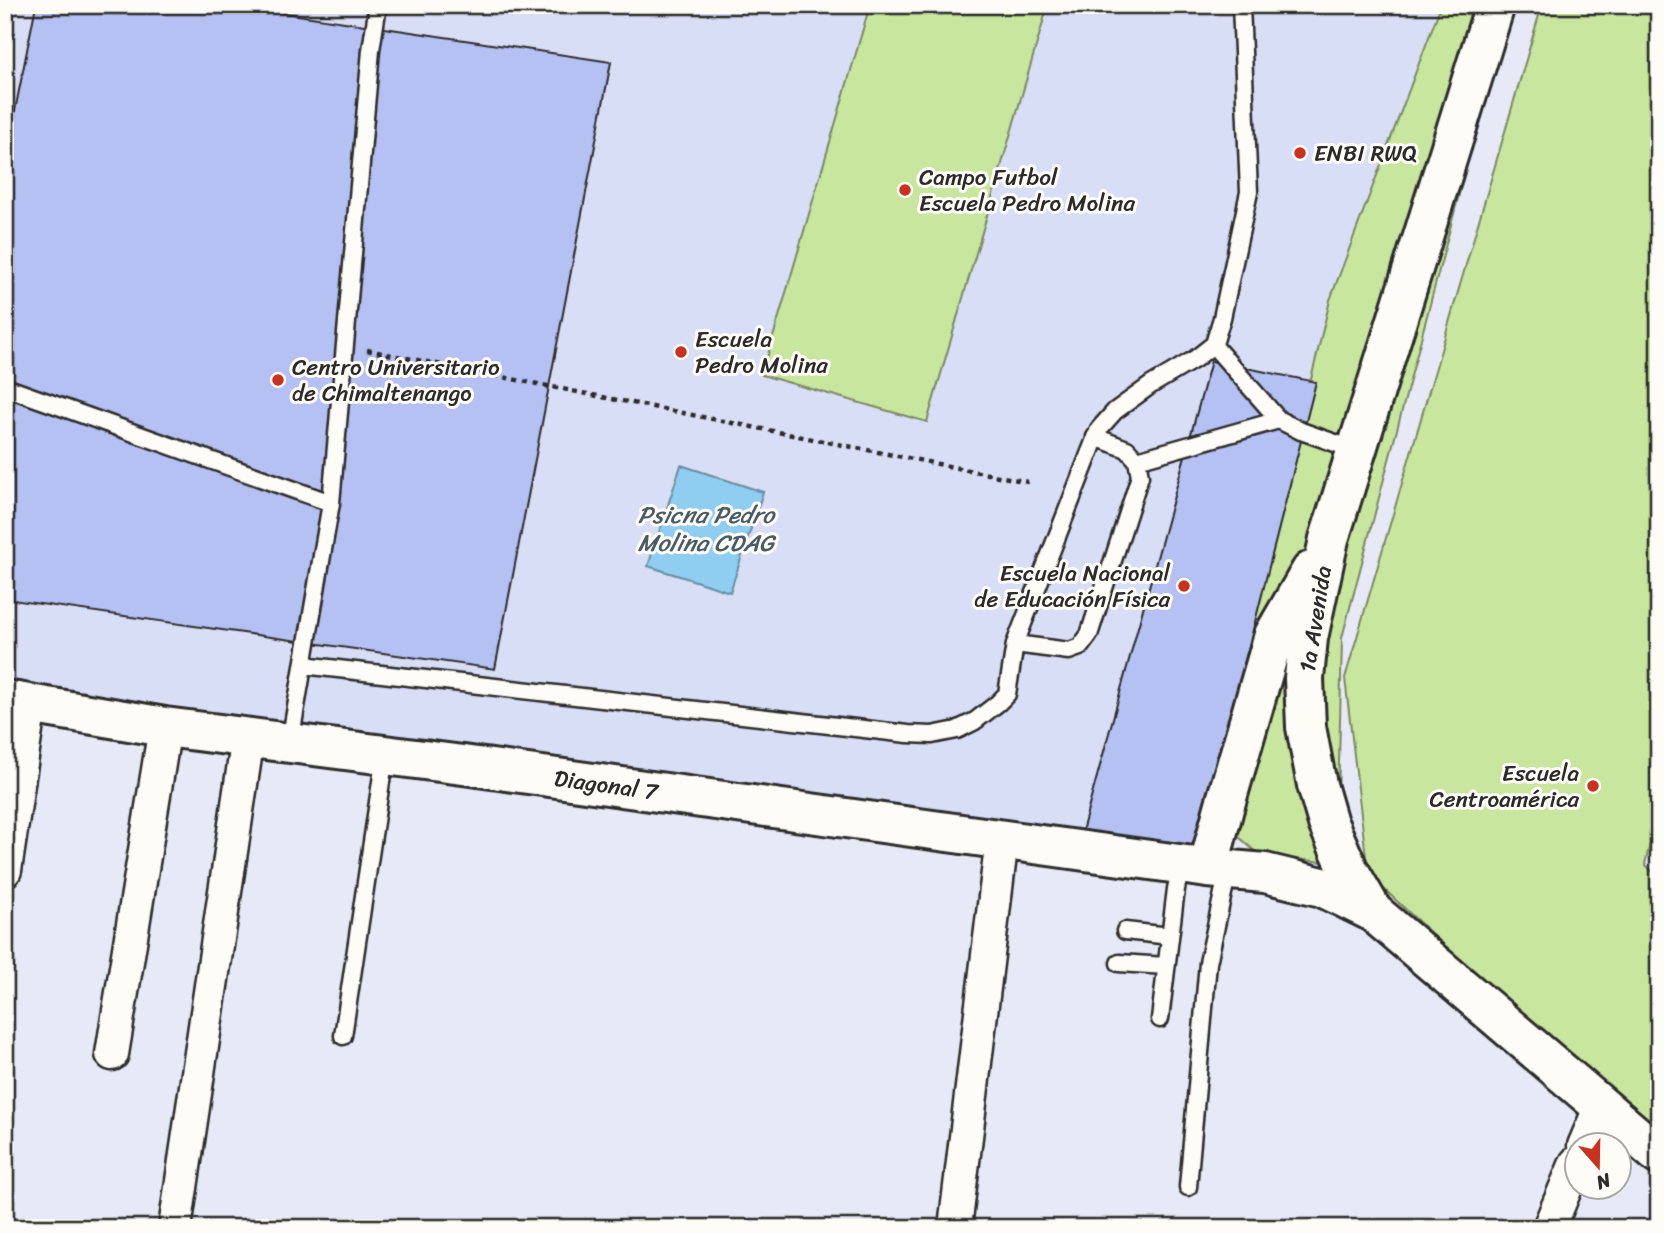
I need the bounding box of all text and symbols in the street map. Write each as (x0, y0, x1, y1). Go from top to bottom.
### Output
place label: ENBI RWQ (1314, 133, 1417, 174)
marker: ENBI RWQ (1292, 145, 1308, 161)
place label: Campo Futbol Escuela Pedro Molina (919, 157, 1135, 224)
marker: Campo Futbol Escuela Pedro Molina (897, 182, 913, 198)
place label: Escuela Pedro Molina (695, 319, 828, 386)
marker: Escuela Pedro Molina (673, 344, 689, 360)
place label: Centro Universitario de Chimaltenango (292, 347, 500, 414)
marker: Centro Universitario de Chimaltenango (270, 372, 286, 388)
water label: Psicna Pedro Molina CDAG (638, 494, 777, 564)
place label: Escuela Nacional de Educación Física (974, 553, 1170, 620)
street label: 1a Avenida (1287, 563, 1344, 675)
marker: Escuela Nacional de Educación Física (1176, 578, 1192, 594)
place label: Escuela Centroamérica (1429, 753, 1579, 820)
street label: Diagonal 7 (551, 758, 662, 813)
marker: Escuela Centroamérica (1585, 778, 1601, 794)
north arrow (1562, 1132, 1632, 1202)
text: N (1591, 1163, 1616, 1200)

